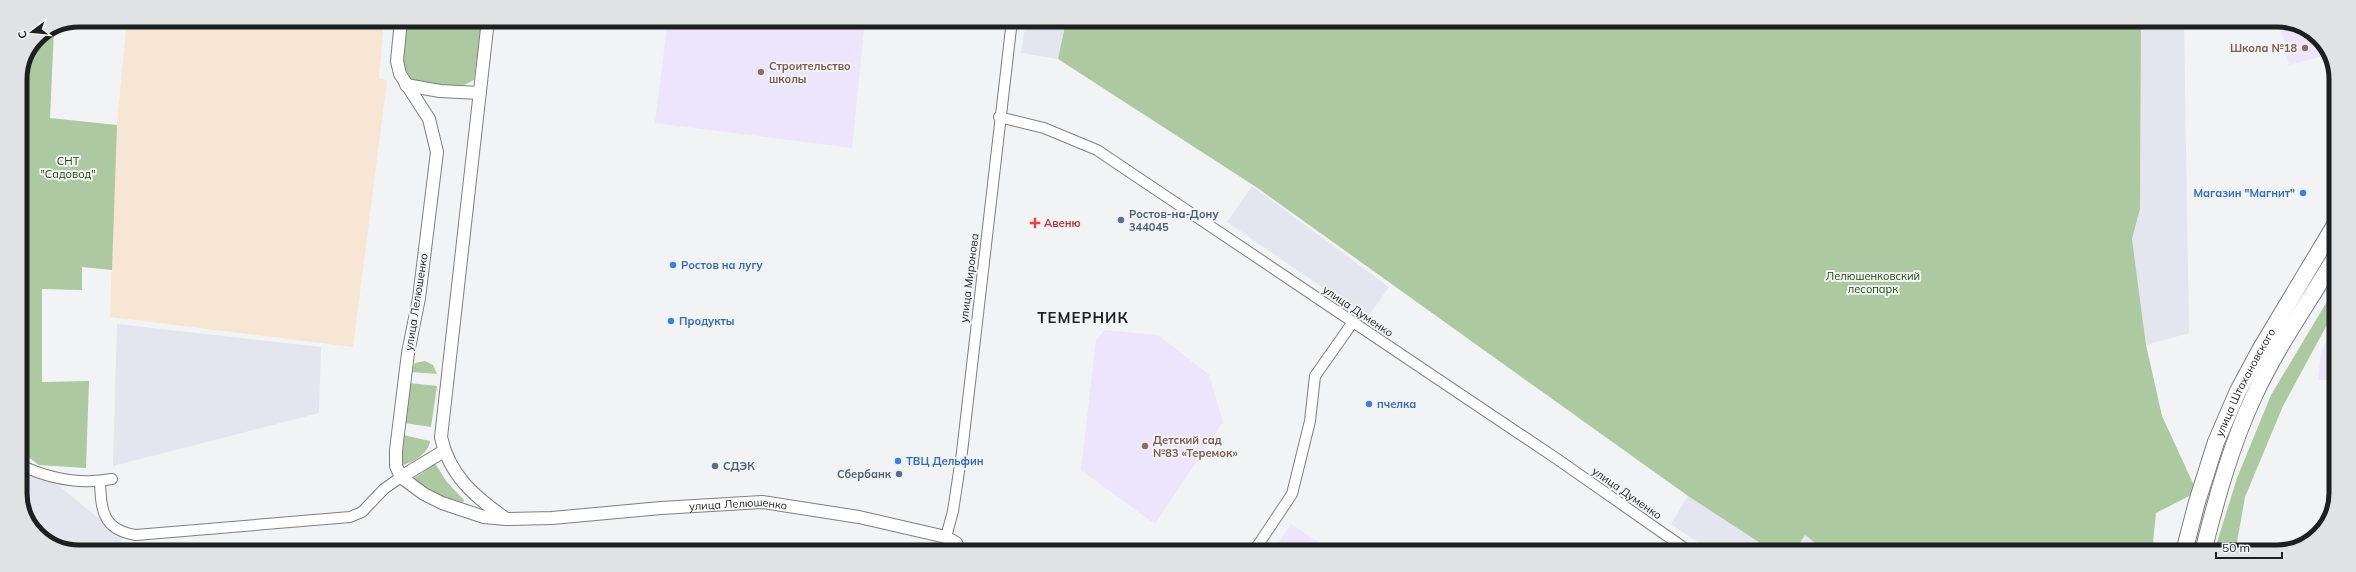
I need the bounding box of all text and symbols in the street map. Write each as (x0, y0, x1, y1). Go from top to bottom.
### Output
north arrow (12, 12, 52, 52)
text: С (14, 29, 30, 40)
place label: Школа №18 (2230, 41, 2297, 55)
marker: Школа №18 (2300, 43, 2310, 53)
place label: Строительство школы (769, 59, 851, 86)
marker: Строительство школы (756, 67, 766, 77)
park label: СНТ "Садовод" (40, 154, 96, 181)
place label: Магазин "Магнит" (2194, 186, 2295, 200)
marker: Магазин "Магнит" (2298, 188, 2308, 198)
place label: Ростов-на-Дону 344045 (1129, 207, 1219, 234)
marker: Ростов-на-Дону 344045 (1116, 215, 1126, 225)
place label: Авеню (1044, 216, 1081, 230)
marker: Авеню (1029, 217, 1041, 229)
street label: улица Миронова (957, 233, 981, 323)
street label: улица Лелюшенко (401, 252, 431, 352)
place label: Ростов на лугу (681, 258, 764, 272)
marker: Ростов на лугу (668, 260, 678, 270)
park label: Лелюшенковский лесопарк (1826, 269, 1920, 296)
street label: улица Думенко (1320, 282, 1396, 340)
district label: ТЕМЕРНИК (1037, 308, 1129, 327)
place label: Продукты (679, 314, 735, 328)
marker: Продукты (666, 316, 676, 326)
street label: улица Штахановского (2212, 326, 2278, 439)
place label: пчелка (1377, 397, 1416, 411)
marker: пчелка (1364, 399, 1374, 409)
place label: Детский сад №83 «Теремок» (1153, 433, 1238, 460)
marker: Детский сад №83 «Теремок» (1140, 441, 1150, 451)
place label: ТВЦ Дельфин (906, 454, 984, 468)
marker: ТВЦ Дельфин (893, 456, 903, 466)
place label: СДЭК (723, 459, 755, 473)
marker: СДЭК (710, 461, 720, 471)
street label: улица Думенко (1589, 464, 1665, 522)
place label: Сбербанк (837, 467, 892, 481)
marker: Сбербанк (894, 469, 904, 479)
street label: улица Лелюшенко (689, 495, 788, 513)
scale bar (2216, 534, 2282, 560)
text: 50 m (2222, 540, 2250, 555)

